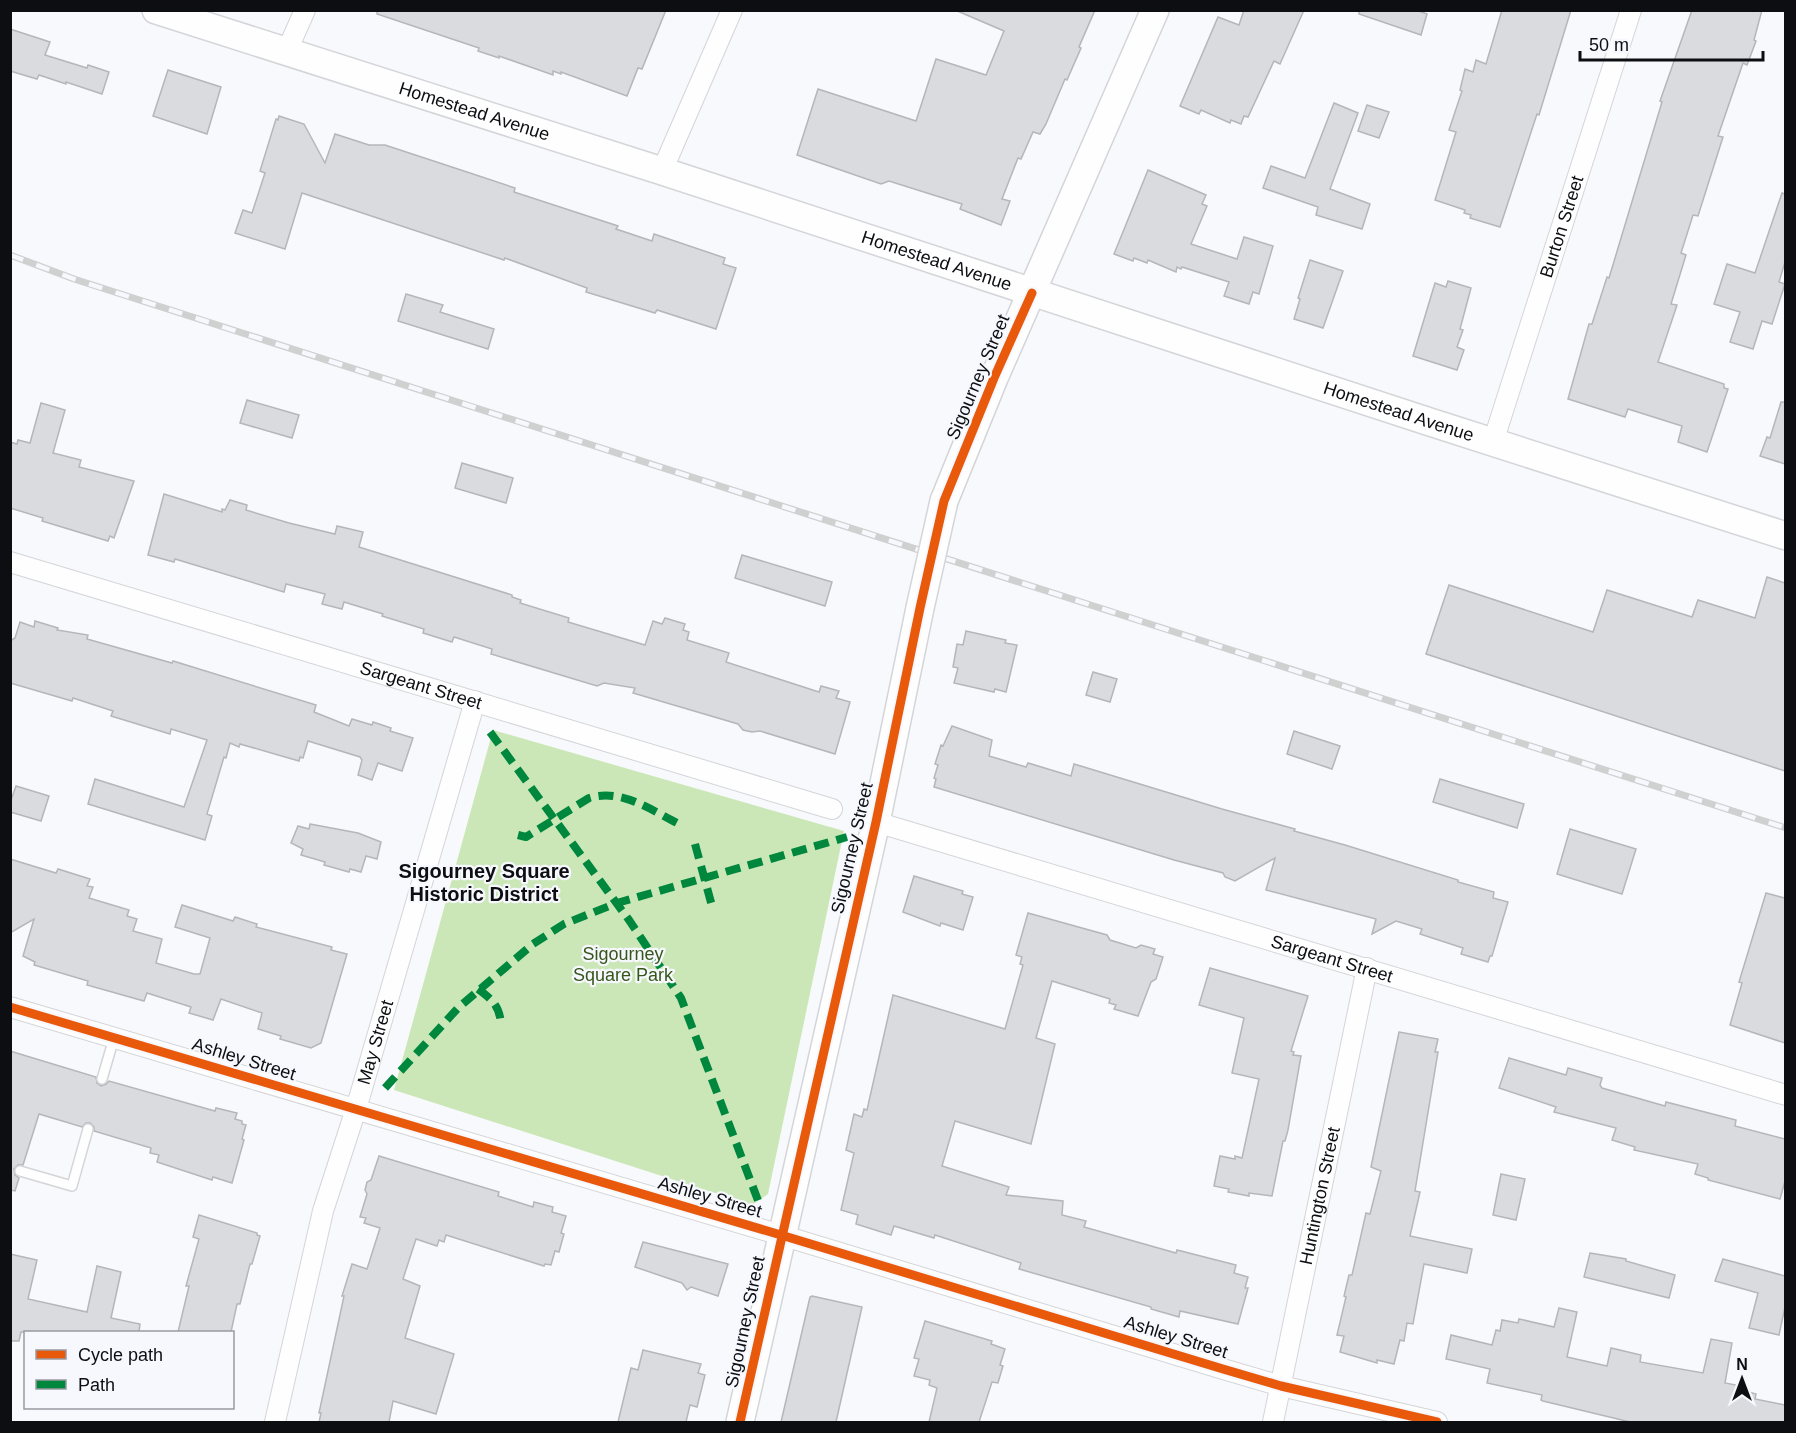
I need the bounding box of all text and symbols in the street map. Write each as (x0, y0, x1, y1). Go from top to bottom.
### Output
scale bar (1580, 24, 1763, 62)
text: 50 m (1589, 35, 1629, 55)
street label: Homestead Avenue (397, 78, 552, 145)
street label: Burton Street (1536, 173, 1587, 280)
street label: Homestead Avenue (859, 227, 1014, 295)
street label: Sigourney Street (943, 311, 1013, 443)
street label: Homestead Avenue (1321, 378, 1476, 445)
street label: Sargeant Street (358, 658, 484, 713)
street label: Sigourney Street (827, 780, 877, 916)
district label: Sigourney Square Historic District (398, 860, 570, 905)
street label: Sargeant Street (1269, 931, 1395, 986)
park label: Sigourney Square Park (573, 944, 674, 985)
street label: May Street (354, 998, 397, 1087)
street label: Ashley Street (190, 1034, 298, 1084)
street label: Huntington Street (1296, 1125, 1344, 1266)
street label: Ashley Street (656, 1173, 764, 1221)
street label: Sigourney Street (721, 1254, 769, 1390)
street label: Ashley Street (1122, 1312, 1230, 1362)
legend (24, 1331, 234, 1409)
text: Cycle path (78, 1345, 163, 1365)
north arrow (1712, 1349, 1772, 1409)
text: N (1736, 1356, 1748, 1373)
text: Path (78, 1375, 115, 1395)

